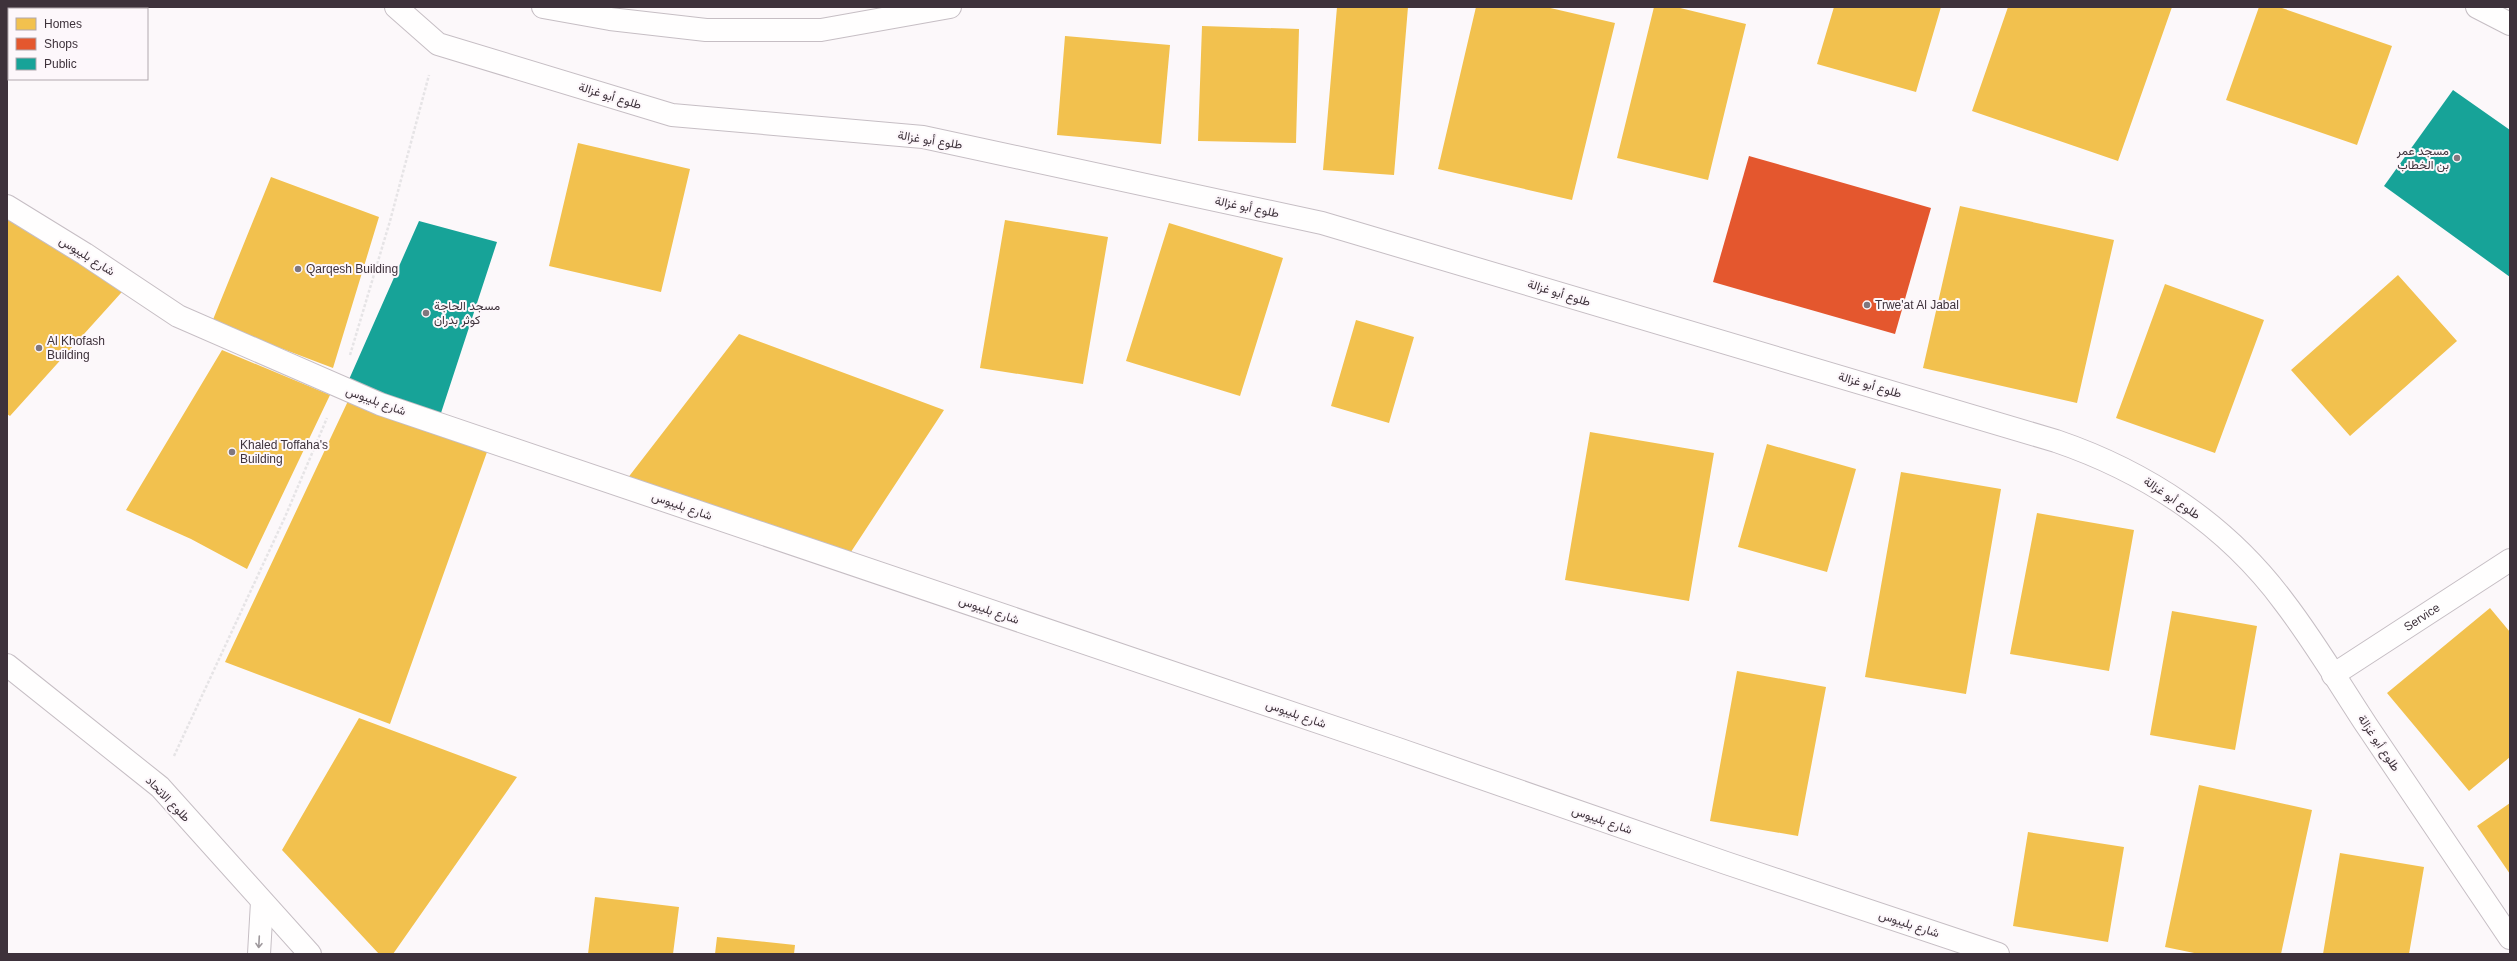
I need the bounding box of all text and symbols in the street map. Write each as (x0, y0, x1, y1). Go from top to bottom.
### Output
legend (8, 8, 148, 80)
text: Homes (44, 17, 82, 31)
text: Shops (44, 37, 78, 51)
text: Public (44, 57, 77, 71)
street label: طلوع أبو غزالة (576, 80, 643, 114)
street label: طلوع أبو غزالة (896, 128, 963, 154)
place label: مسجد عمر بن الخطاب (2396, 144, 2449, 173)
marker: مسجد عمر بن الخطاب (2452, 153, 2462, 163)
street label: طلوع أبو غزالة (1213, 193, 1281, 223)
street label: شارع بليبوس (56, 233, 117, 280)
place label: Qarqesh Building (306, 262, 398, 276)
marker: Qarqesh Building (293, 264, 303, 274)
street label: طلوع أبو غزالة (1525, 277, 1592, 311)
place label: Trwe'at Al Jabal (1875, 298, 1959, 312)
place label: مسجد الحاجة كوثر بدران (434, 299, 500, 328)
marker: Trwe'at Al Jabal (1862, 300, 1872, 310)
marker: مسجد الحاجة كوثر بدران (421, 308, 431, 318)
place label: Al Khofash Building (47, 334, 105, 362)
marker: Al Khofash Building (34, 343, 44, 353)
street label: طلوع أبو غزالة (1836, 369, 1903, 403)
street label: شارع بليبوس (343, 384, 408, 420)
place label: Khaled Toffaha's Building (240, 438, 328, 466)
marker: Khaled Toffaha's Building (227, 447, 237, 457)
street label: طلوع أبو غزالة (2140, 474, 2203, 524)
street label: شارع بليبوس (649, 489, 714, 525)
street label: شارع بليبوس (956, 593, 1021, 629)
street label: Service (2401, 600, 2443, 634)
street label: شارع بليبوس (1263, 697, 1328, 733)
street label: طلوع أبو غزالة (2353, 712, 2403, 775)
street label: طلوع الاتحاد (141, 773, 193, 826)
street label: شارع بليبوس (1569, 803, 1634, 839)
street label: شارع بليبوس (1876, 908, 1941, 942)
one-way arrow (256, 935, 263, 948)

